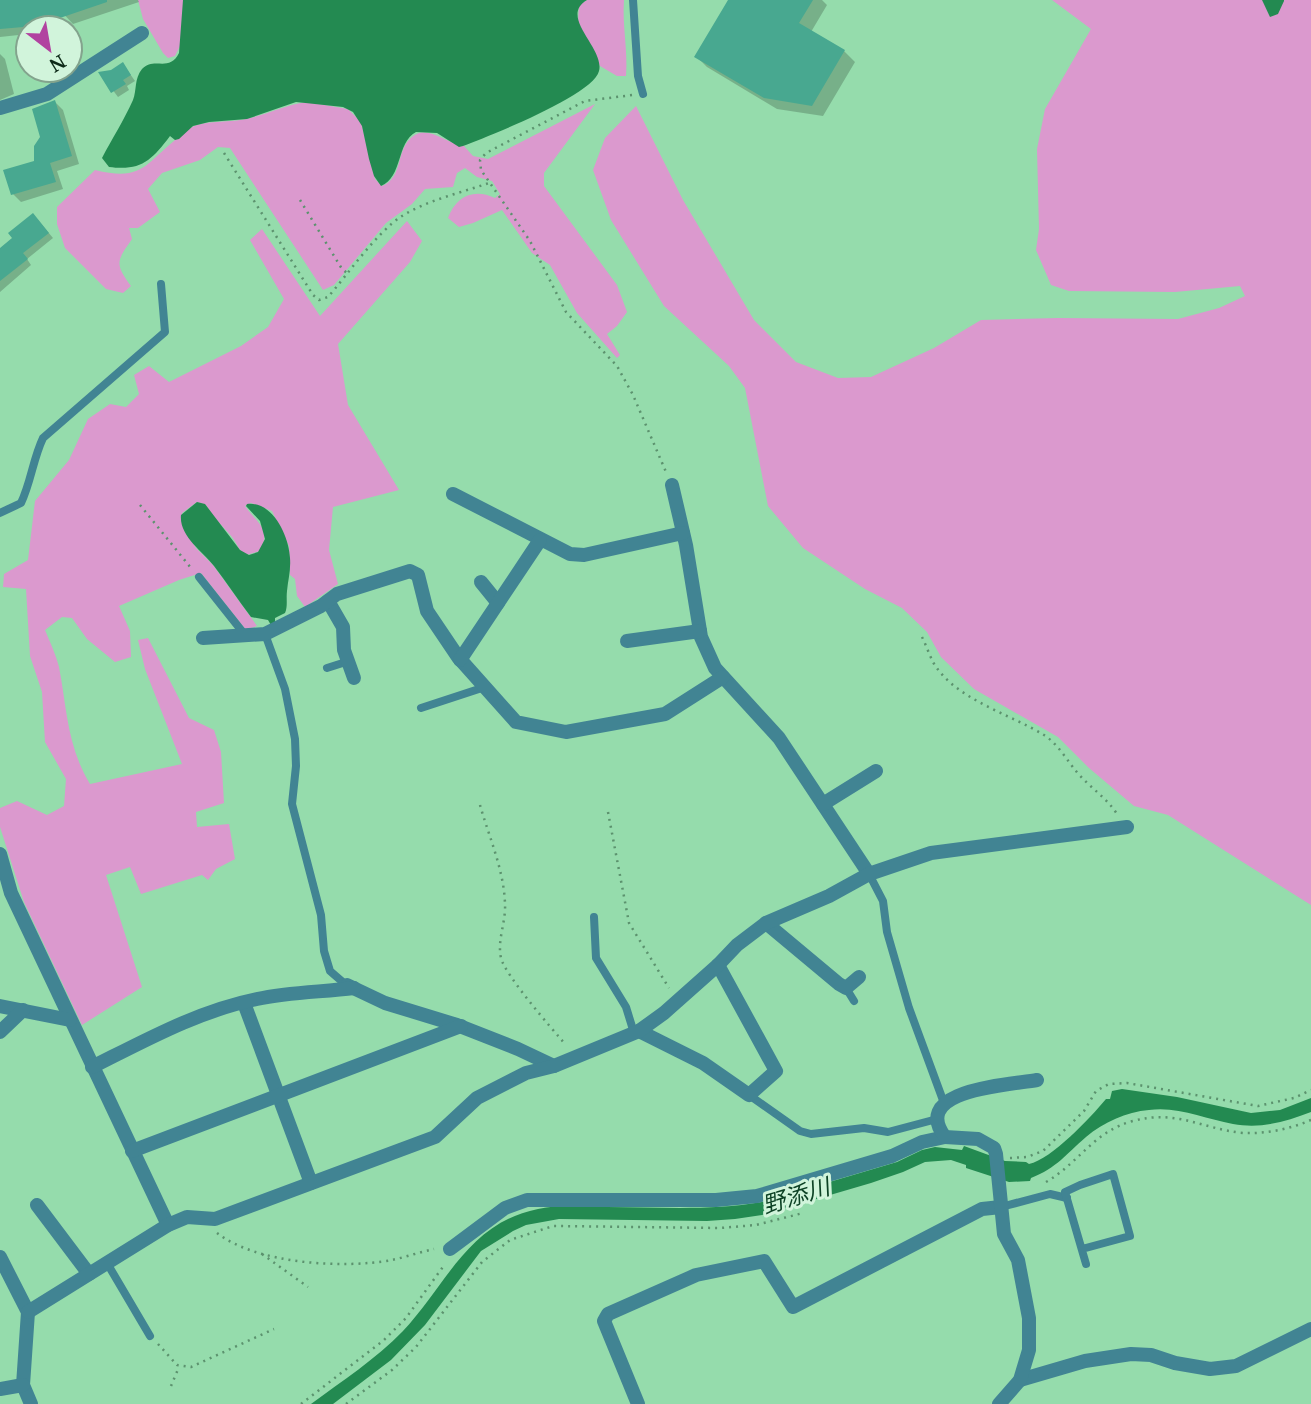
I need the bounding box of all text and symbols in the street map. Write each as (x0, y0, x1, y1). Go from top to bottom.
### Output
north arrow (14, 14, 84, 84)
text: N (45, 49, 71, 79)
water label: 野添川 (758, 1169, 836, 1220)

